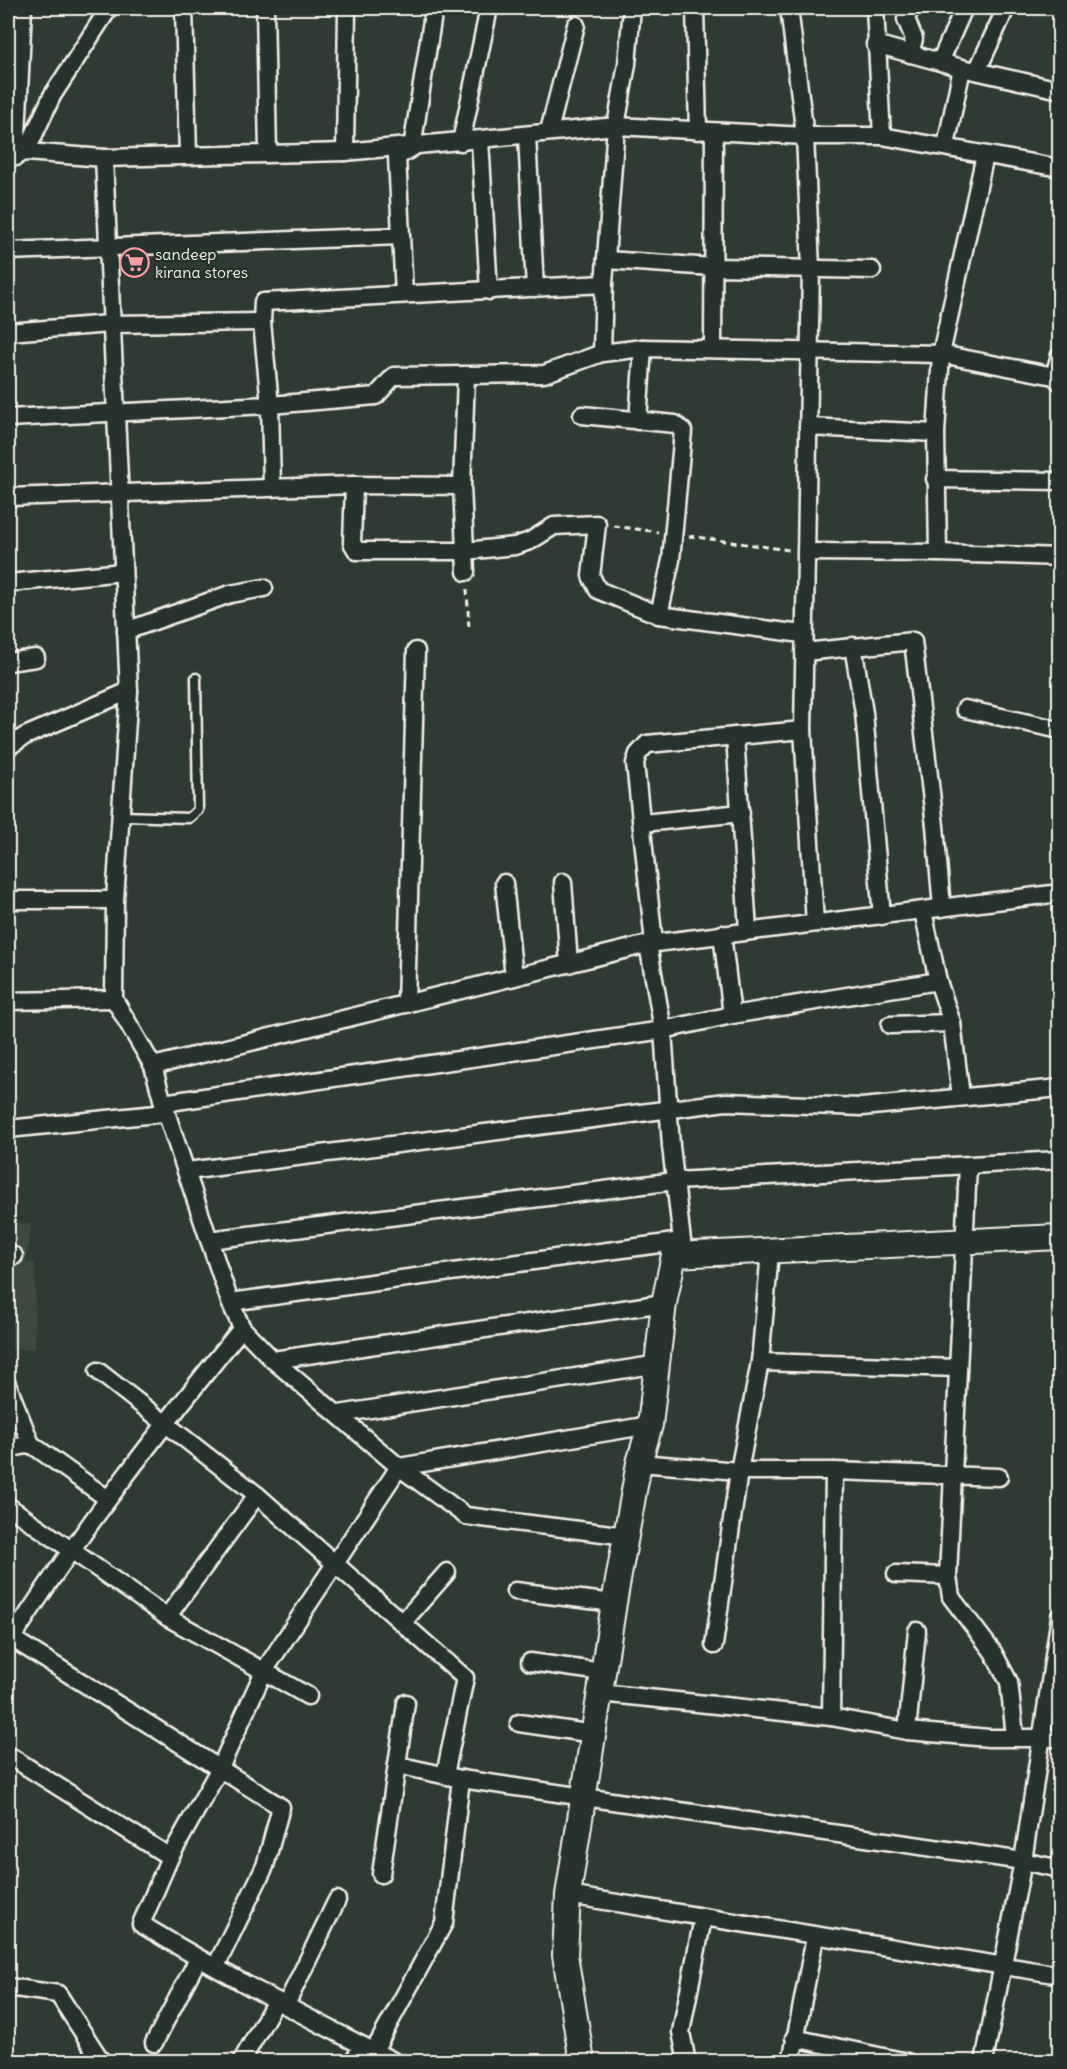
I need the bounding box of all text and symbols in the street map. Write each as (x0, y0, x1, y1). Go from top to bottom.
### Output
place label: sandeep kirana stores (155, 244, 248, 282)
supermarket icon: sandeep kirana stores (118, 247, 150, 279)

